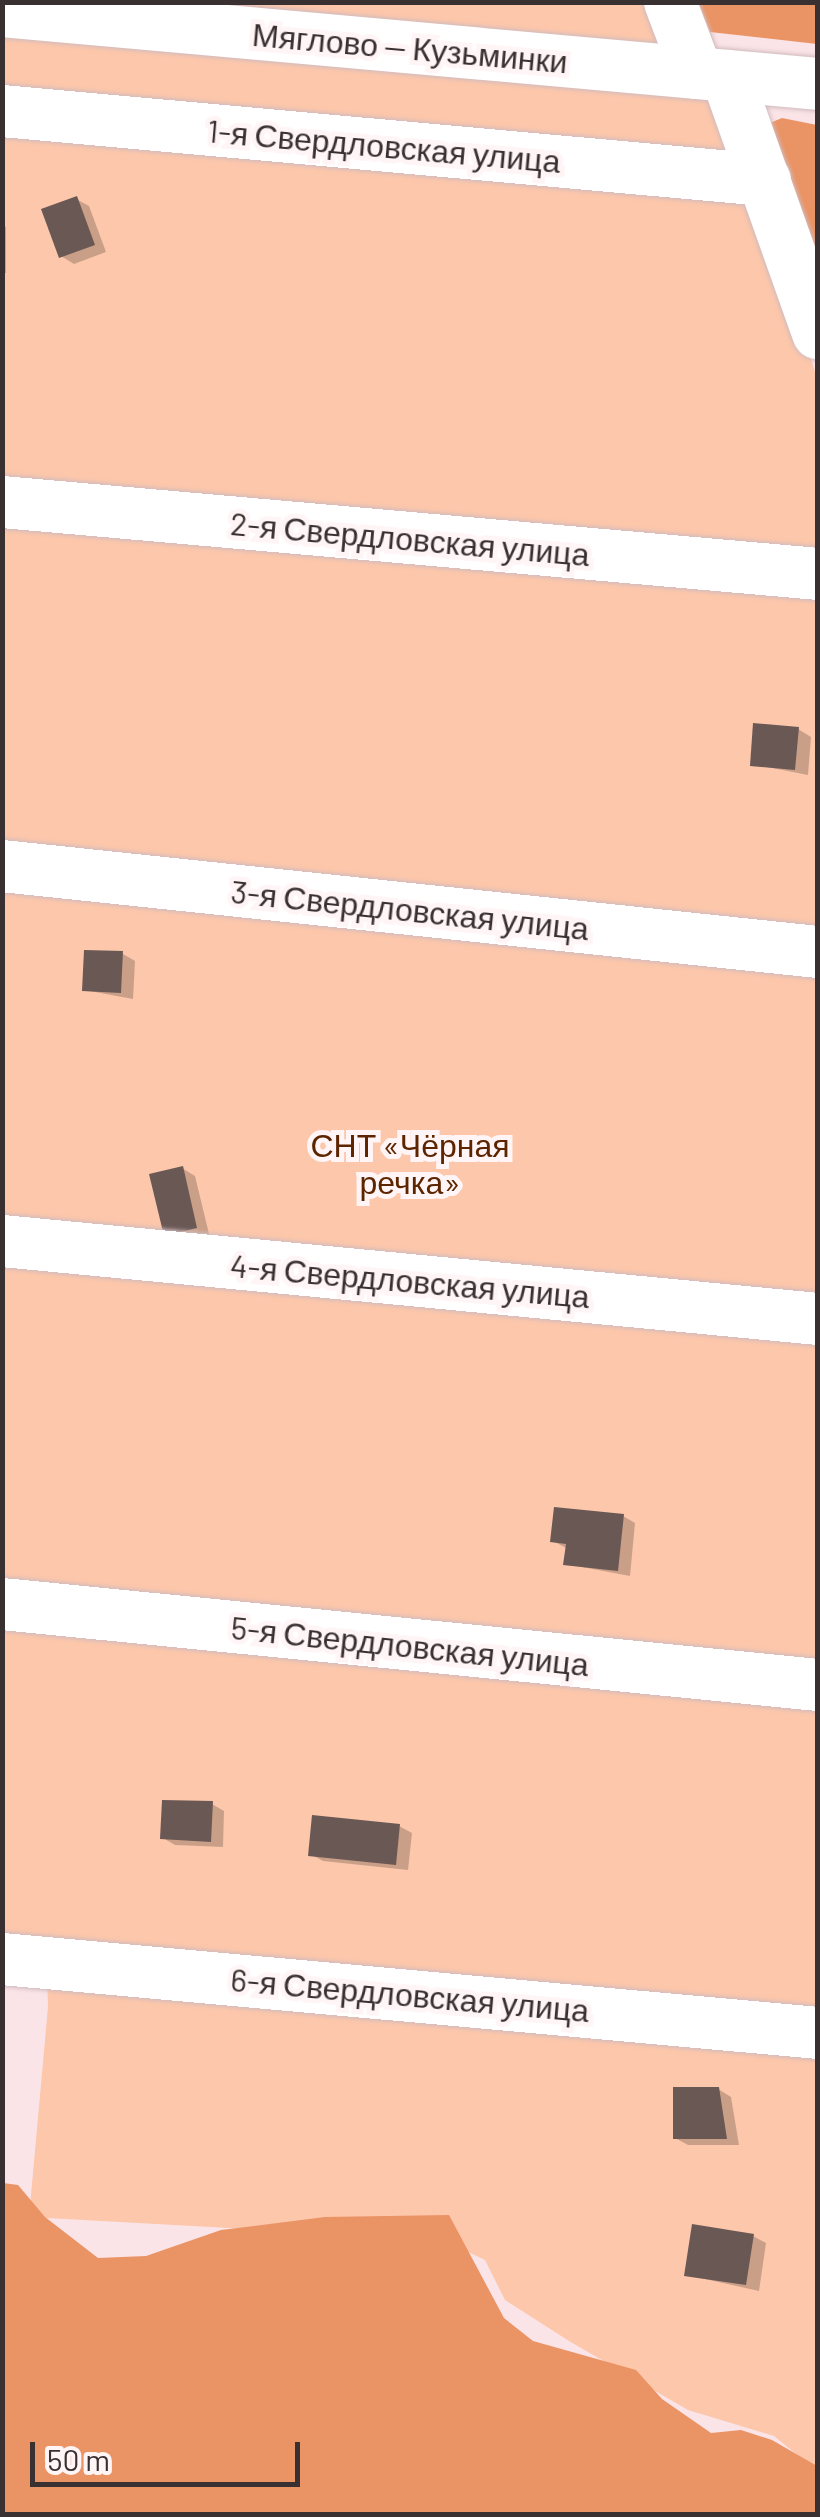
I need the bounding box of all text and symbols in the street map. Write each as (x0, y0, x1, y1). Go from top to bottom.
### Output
street label: Мяглово — Кузьминки (251, 14, 569, 80)
street label: 1-я Свердловская улица (206, 110, 562, 180)
street label: 2-я Свердловская улица (229, 503, 591, 573)
street label: 3-я Свердловская улица (229, 871, 591, 947)
park label: СНТ «Чёрная речка» (310, 1126, 510, 1201)
street label: 4-я Свердловская улица (229, 1245, 591, 1315)
street label: 5-я Свердловская улица (229, 1607, 591, 1683)
street label: 6-я Свердловская улица (229, 1959, 591, 2029)
scale bar (35, 2422, 305, 2484)
text: 50 m (47, 2441, 110, 2477)

